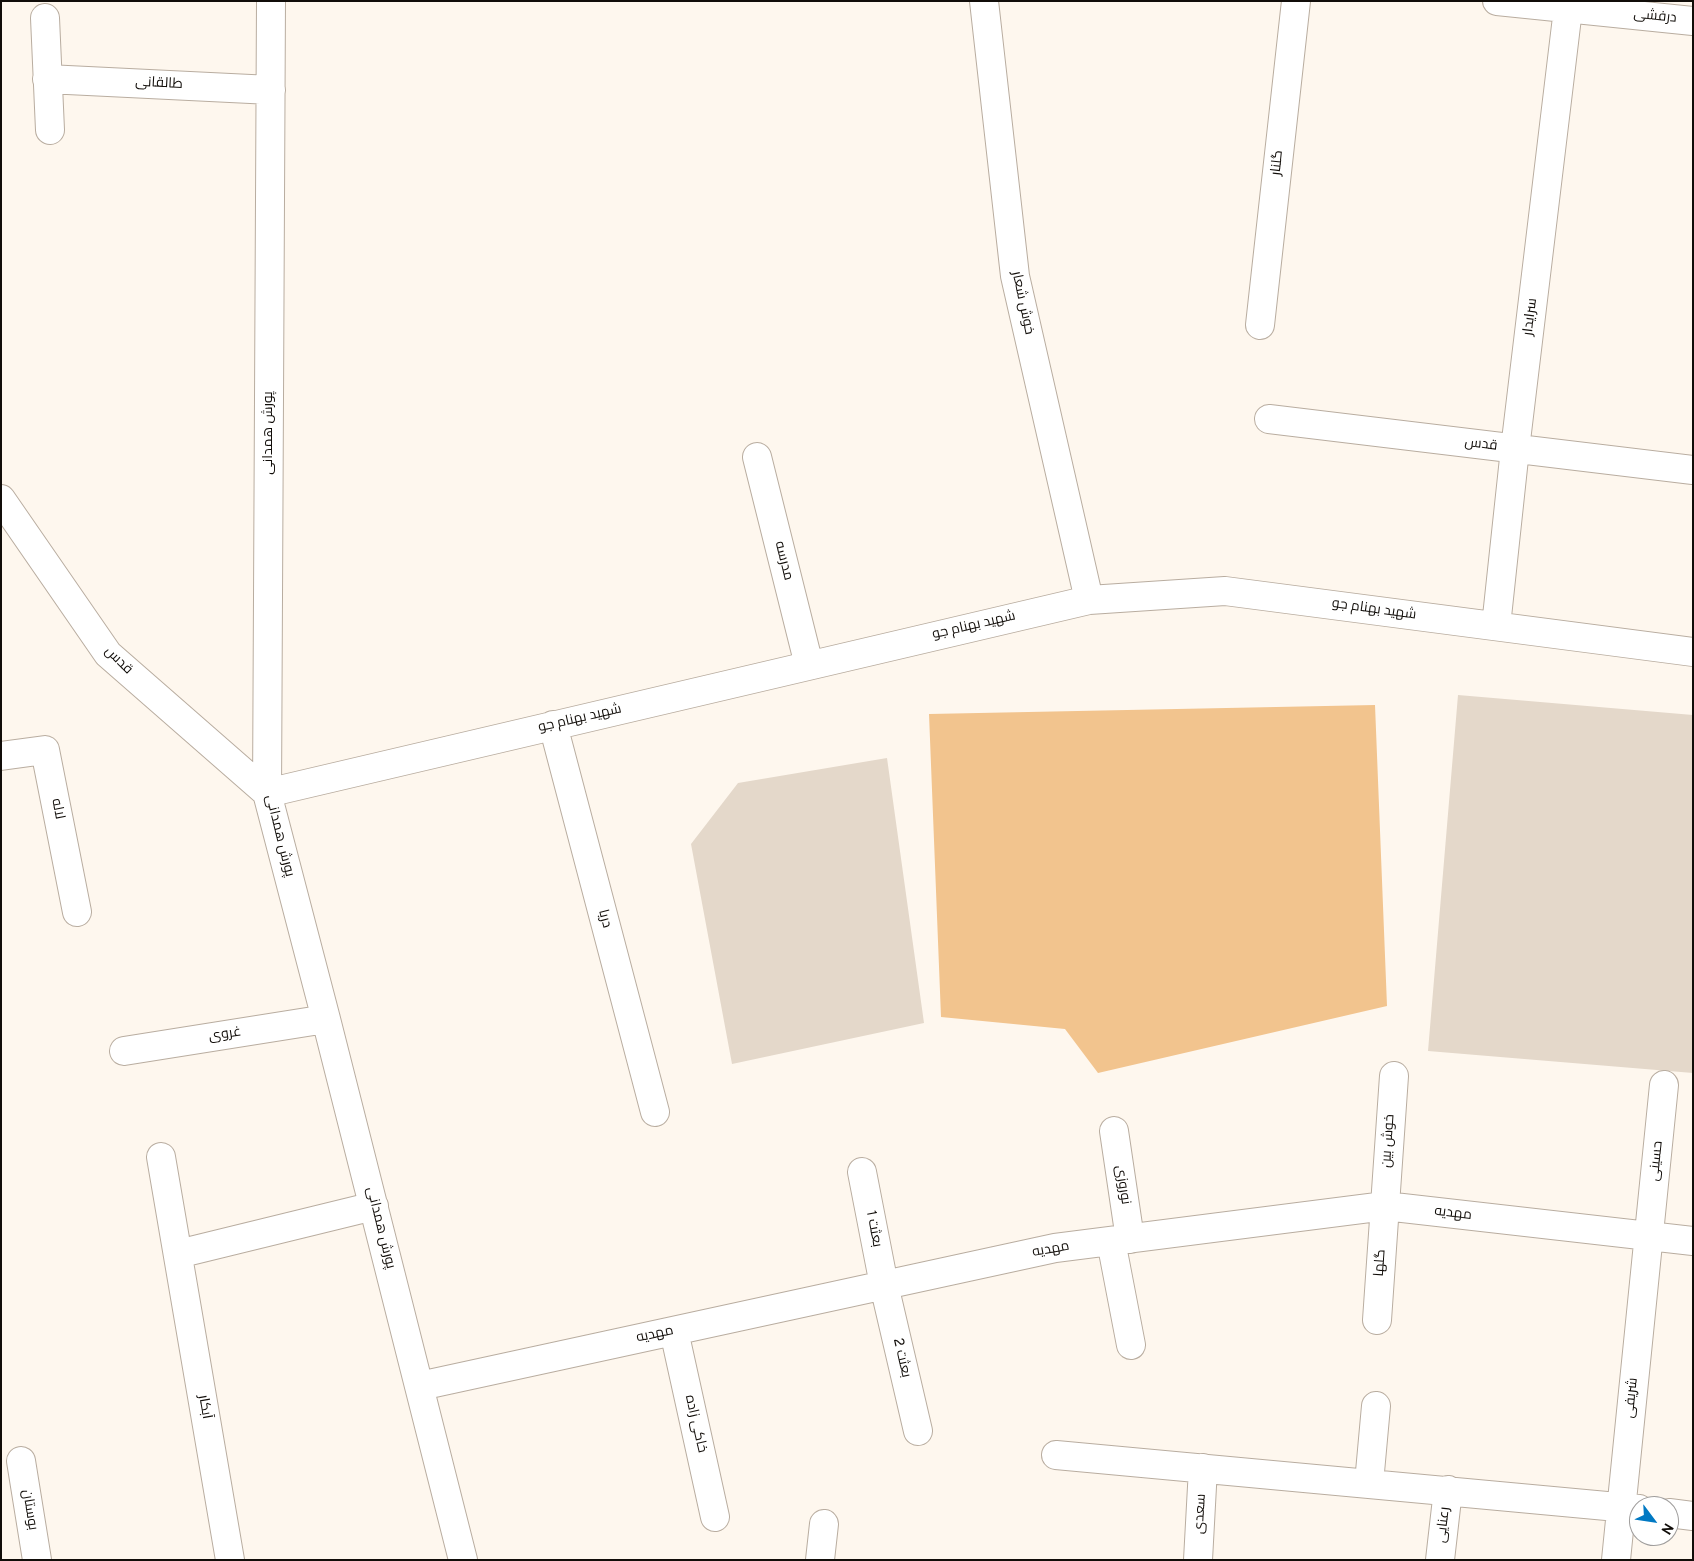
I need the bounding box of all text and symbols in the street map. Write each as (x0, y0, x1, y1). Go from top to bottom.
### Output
street label: درفشی (1633, 6, 1677, 28)
street label: طالقانی (135, 74, 183, 94)
street label: گلنار (1268, 149, 1288, 177)
street label: خوش شعار (1007, 270, 1037, 336)
street label: سرایدار (1520, 297, 1542, 337)
street label: پورش همدانی (261, 391, 277, 475)
street label: قدس (1464, 435, 1498, 455)
street label: مدرسه (770, 540, 796, 582)
street label: شهید بهنام جو (1331, 596, 1417, 624)
street label: شهید بهنام جو (931, 608, 1017, 644)
street label: قدس (100, 643, 136, 679)
street label: شهید بهنام جو (537, 701, 623, 737)
street label: پورش همدانی (261, 793, 297, 879)
street label: لاله (47, 797, 67, 821)
street label: دریا (594, 908, 614, 930)
street label: غروی (208, 1024, 242, 1046)
street label: خوش بین (1379, 1114, 1399, 1168)
street label: حسینی (1647, 1140, 1667, 1182)
street label: نوروزی (1111, 1164, 1133, 1206)
street label: پورش همدانی (362, 1185, 398, 1271)
street label: مهدیه (1433, 1203, 1473, 1225)
street label: بعثت 1 (861, 1209, 885, 1249)
street label: مهدیه (1031, 1238, 1071, 1262)
street label: گلها (1372, 1249, 1390, 1277)
street label: مهدیه (635, 1323, 675, 1347)
street label: بعثت 2 (888, 1337, 914, 1379)
street label: شریفی (1622, 1377, 1642, 1419)
street label: آبکار (194, 1393, 214, 1421)
street label: خاکی زاده (680, 1394, 710, 1454)
street label: بوستان (17, 1488, 41, 1532)
street label: سعدی (1192, 1493, 1210, 1535)
north arrow (1629, 1496, 1679, 1546)
street label: رعنایی (1434, 1506, 1454, 1544)
text: N (1657, 1520, 1676, 1537)

